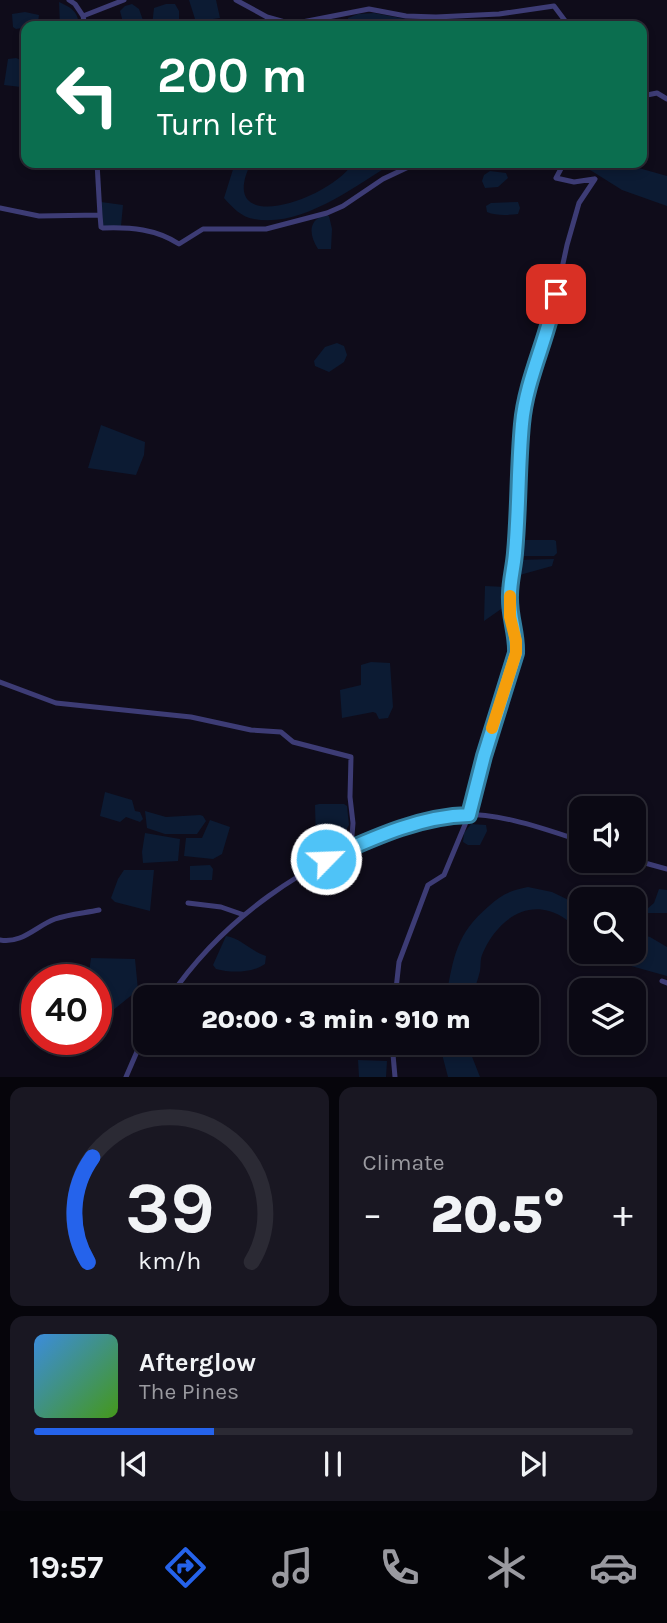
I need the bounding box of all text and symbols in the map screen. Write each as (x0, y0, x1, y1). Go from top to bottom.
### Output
text: 200 m (157, 47, 308, 104)
icon: left (42, 49, 133, 140)
text: Turn left (157, 106, 277, 143)
pin (526, 264, 586, 324)
icon: arrive (537, 275, 575, 313)
map controls (569, 796, 646, 1055)
button: sound (569, 796, 646, 873)
position arrow (289, 822, 363, 896)
button: search (569, 887, 646, 964)
speed limit sign: 40 (21, 964, 112, 1055)
button: layers (569, 978, 646, 1055)
text: 20:00 · 3 min · 910 m (201, 1004, 471, 1035)
text: Climate (363, 1149, 445, 1176)
text: 39 (124, 1166, 214, 1251)
text: 20.5° (430, 1184, 565, 1245)
text: − (363, 1192, 382, 1237)
text: + (613, 1192, 633, 1237)
text: km/h (138, 1246, 201, 1275)
text: Afterglow (139, 1347, 256, 1378)
text: The Pines (139, 1378, 239, 1405)
icon: previous (115, 1445, 153, 1483)
icon: pause (314, 1445, 352, 1483)
icon: next (514, 1445, 552, 1483)
icon: directions (161, 1543, 210, 1592)
icon: music (268, 1543, 317, 1592)
icon: phone (375, 1543, 424, 1592)
icon: climate (482, 1543, 531, 1592)
icon: car (589, 1543, 638, 1592)
text: 19:57 (29, 1549, 103, 1586)

